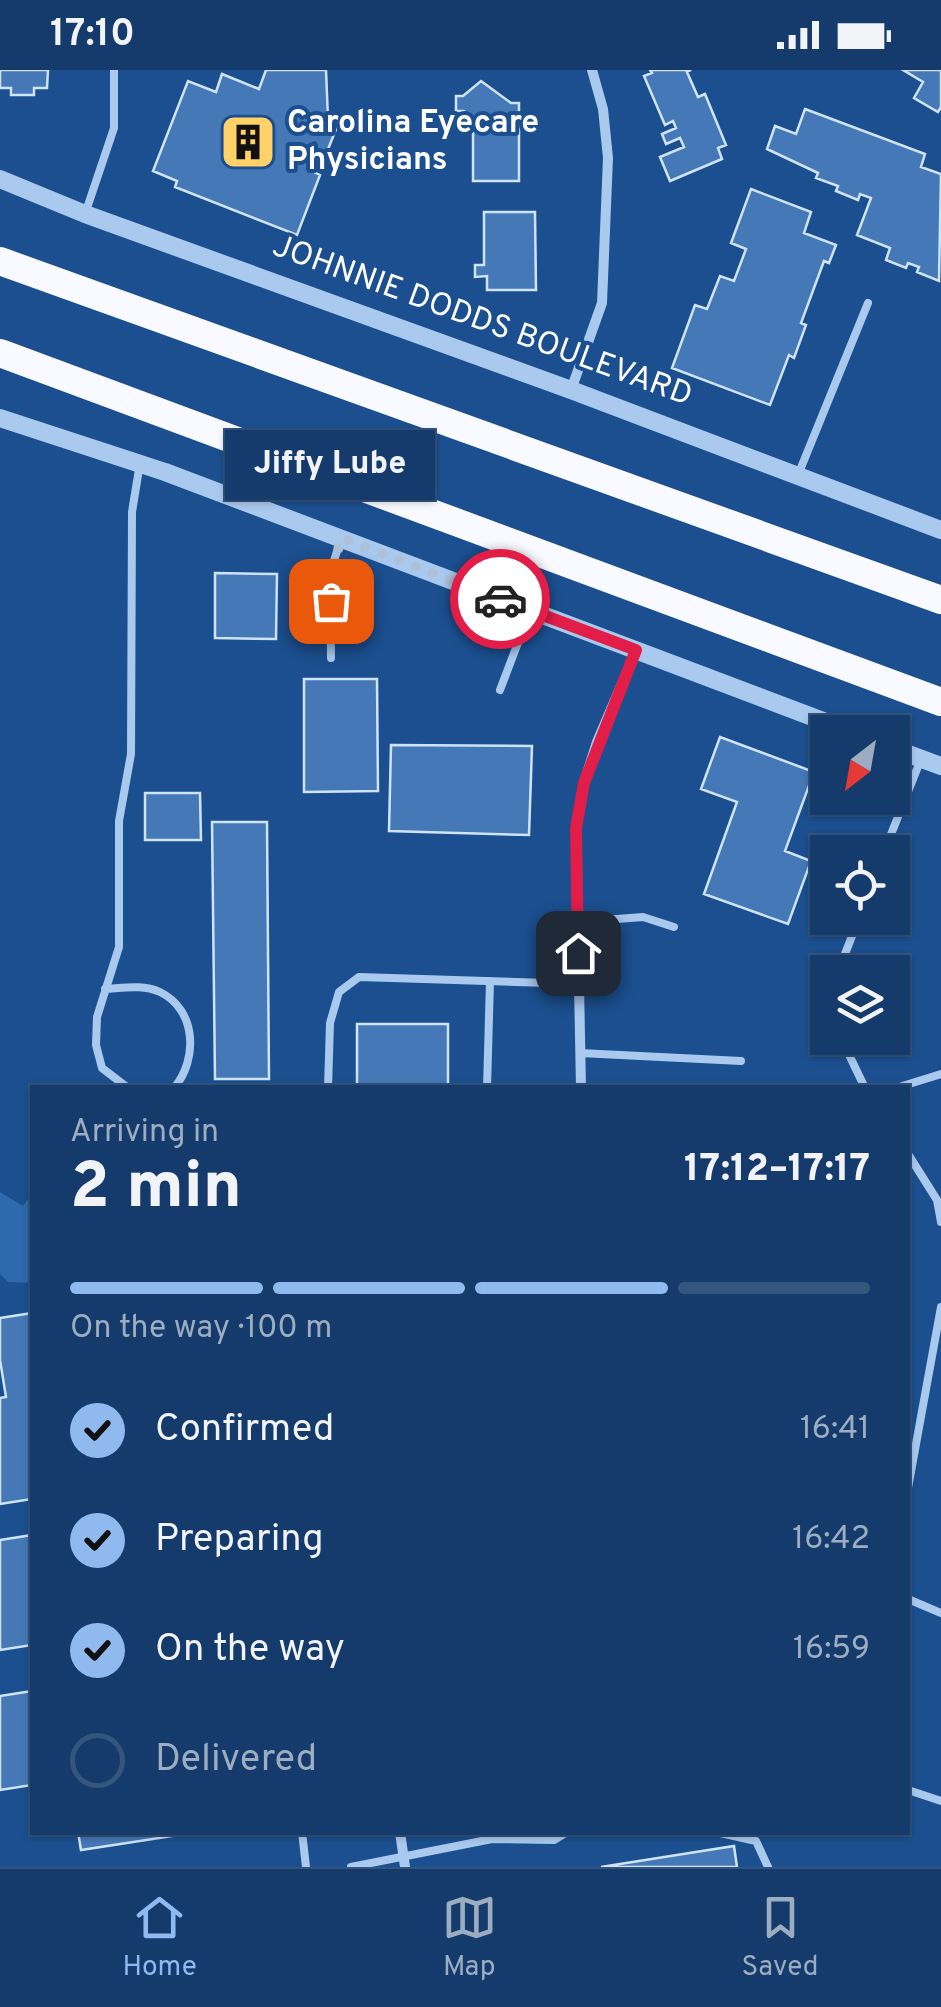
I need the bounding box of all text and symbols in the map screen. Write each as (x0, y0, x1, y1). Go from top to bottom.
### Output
text: 17:10 (50, 11, 135, 60)
place label: Carolina Eyecare Physicians (287, 104, 539, 181)
building icon: Carolina Eyecare Physicians (218, 112, 278, 172)
street label: JOHNNIE DODDS BOULEVARD (267, 227, 697, 417)
callout: Jiffy Lube (226, 431, 436, 501)
text: Jiffy Lube (254, 445, 406, 485)
courier (450, 549, 550, 649)
pin (289, 559, 374, 644)
icon: car (473, 572, 528, 627)
icon: bag (304, 574, 359, 629)
north arrow (810, 715, 910, 815)
map controls (810, 715, 910, 1055)
button: locate (810, 835, 910, 935)
pin (536, 911, 621, 996)
icon: home (551, 926, 606, 981)
button: layers (810, 955, 910, 1055)
text: Arriving in (70, 1113, 219, 1153)
text: 17:12–17:17 (684, 1146, 870, 1195)
text: 2 min (70, 1149, 242, 1231)
text: On the way · 100 m (70, 1309, 332, 1349)
icon: check (70, 1403, 125, 1458)
text: Confirmed (155, 1406, 334, 1455)
text: 16:41 (800, 1410, 870, 1450)
icon: check (70, 1513, 125, 1568)
text: Preparing (155, 1516, 324, 1565)
text: 16:42 (792, 1520, 870, 1560)
icon: check (70, 1623, 125, 1678)
text: On the way (155, 1626, 345, 1675)
text: 16:59 (793, 1630, 870, 1670)
text: Delivered (155, 1736, 317, 1785)
tab: Home (122, 1890, 197, 1986)
tab: Map (442, 1890, 497, 1986)
tab: Saved (742, 1890, 819, 1986)

